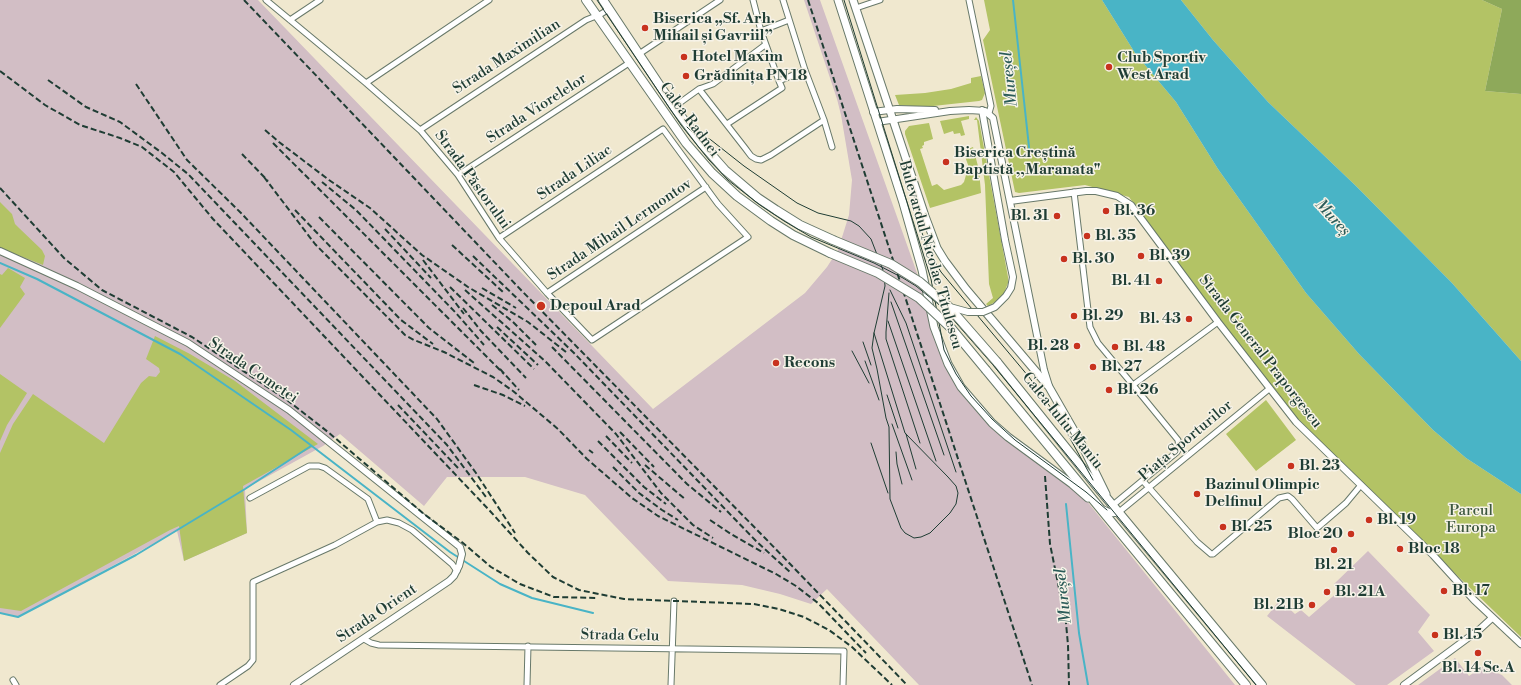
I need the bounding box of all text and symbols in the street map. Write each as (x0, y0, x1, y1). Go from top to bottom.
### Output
place label: Biserica „Sf. Arh. Mihail și Gavriil” (653, 10, 775, 45)
street label: Strada Maximilian (450, 16, 564, 98)
marker: Biserica „Sf. Arh. Mihail și Gavriil” (640, 23, 650, 33)
place label: Hotel Maxim (692, 48, 783, 66)
place label: Club Sportiv West Arad (1117, 49, 1206, 84)
water label: Mureșel (998, 50, 1022, 108)
marker: Hotel Maxim (679, 52, 689, 62)
marker: Club Sportiv West Arad (1104, 62, 1114, 72)
place label: Grădinița PN 18 (694, 67, 807, 85)
street label: Strada Viorelelor (484, 70, 590, 148)
marker: Grădinița PN 18 (681, 71, 691, 81)
street label: Calea Radnei (655, 79, 723, 161)
street label: Strada Păstorului (430, 127, 514, 233)
street label: Strada Liliac (534, 141, 616, 205)
place label: Biserica Creștină Baptistă ,,Maranata" (954, 144, 1100, 179)
marker: Biserica Creștină Baptistă ,,Maranata" (941, 157, 951, 167)
street label: Bulevardul Nicolae Titulescu (894, 159, 966, 351)
street label: Strada Mihail Lermontov (545, 175, 695, 285)
water label: Mureș (1310, 196, 1354, 240)
place label: Bl. 36 (1114, 202, 1155, 220)
marker: Bl. 36 (1101, 206, 1111, 216)
place label: Bl. 31 (1010, 207, 1049, 225)
marker: Bl. 31 (1052, 211, 1062, 221)
place label: Bl. 35 (1095, 227, 1136, 245)
marker: Bl. 35 (1082, 231, 1092, 241)
place label: Bl. 39 (1149, 247, 1190, 265)
place label: Bl. 30 (1072, 250, 1115, 268)
marker: Bl. 39 (1136, 251, 1146, 261)
marker: Bl. 30 (1059, 254, 1069, 264)
place label: Bl. 41 (1111, 272, 1151, 290)
street label: Strada General Praporgescu (1195, 272, 1325, 432)
marker: Bl. 41 (1154, 276, 1164, 286)
place label: Depoul Arad (550, 297, 641, 315)
marker: Depoul Arad (535, 300, 547, 312)
place label: Bl. 29 (1082, 307, 1124, 325)
place label: Bl. 43 (1139, 310, 1181, 328)
marker: Bl. 29 (1069, 311, 1079, 321)
marker: Bl. 43 (1184, 314, 1194, 324)
street label: Strada Cometei (205, 334, 301, 408)
place label: Bl. 28 (1027, 337, 1069, 355)
place label: Bl. 48 (1123, 338, 1165, 356)
marker: Bl. 28 (1072, 341, 1082, 351)
marker: Bl. 48 (1110, 342, 1120, 352)
place label: Recons (784, 354, 835, 372)
marker: Recons (771, 358, 781, 368)
place label: Bl. 27 (1101, 358, 1142, 376)
marker: Bl. 27 (1088, 362, 1098, 372)
street label: Calea Iuliu Maniu (1018, 369, 1106, 473)
place label: Bl. 26 (1117, 381, 1159, 399)
marker: Bl. 26 (1104, 385, 1114, 395)
street label: Piața Sporturilor (1136, 397, 1236, 485)
place label: Bl. 23 (1299, 457, 1340, 475)
marker: Bl. 23 (1286, 461, 1296, 471)
place label: Bazinul Olimpic Delfinul (1205, 476, 1320, 511)
marker: Bazinul Olimpic Delfinul (1192, 489, 1202, 499)
park label: Parcul Europa (1446, 502, 1496, 537)
place label: Bl. 19 (1377, 511, 1416, 529)
marker: Bl. 19 (1364, 515, 1374, 525)
place label: Bl. 25 (1231, 518, 1272, 536)
marker: Bl. 25 (1218, 522, 1228, 532)
place label: Bloc 20 (1287, 525, 1343, 543)
marker: Bloc 20 (1346, 529, 1356, 539)
place label: Bloc 18 (1408, 540, 1460, 558)
marker: Bloc 18 (1395, 544, 1405, 554)
marker: Bl. 21 (1329, 545, 1339, 555)
place label: Bl. 21 (1314, 556, 1354, 574)
water label: Mureșel (1052, 567, 1076, 625)
street label: Strada Orient (334, 581, 420, 647)
place label: Bl. 17 (1452, 582, 1490, 600)
place label: Bl. 21A (1335, 583, 1385, 601)
marker: Bl. 17 (1439, 586, 1449, 596)
marker: Bl. 21A (1322, 587, 1332, 597)
place label: Bl. 21B (1253, 596, 1304, 614)
marker: Bl. 21B (1307, 600, 1317, 610)
street label: Strada Gelu (580, 626, 660, 646)
place label: Bl. 15 (1443, 626, 1482, 644)
marker: Bl. 15 (1430, 630, 1440, 640)
marker: Bl. 14 Sc.A (1473, 648, 1483, 658)
place label: Bl. 14 Sc.A (1442, 659, 1514, 677)

